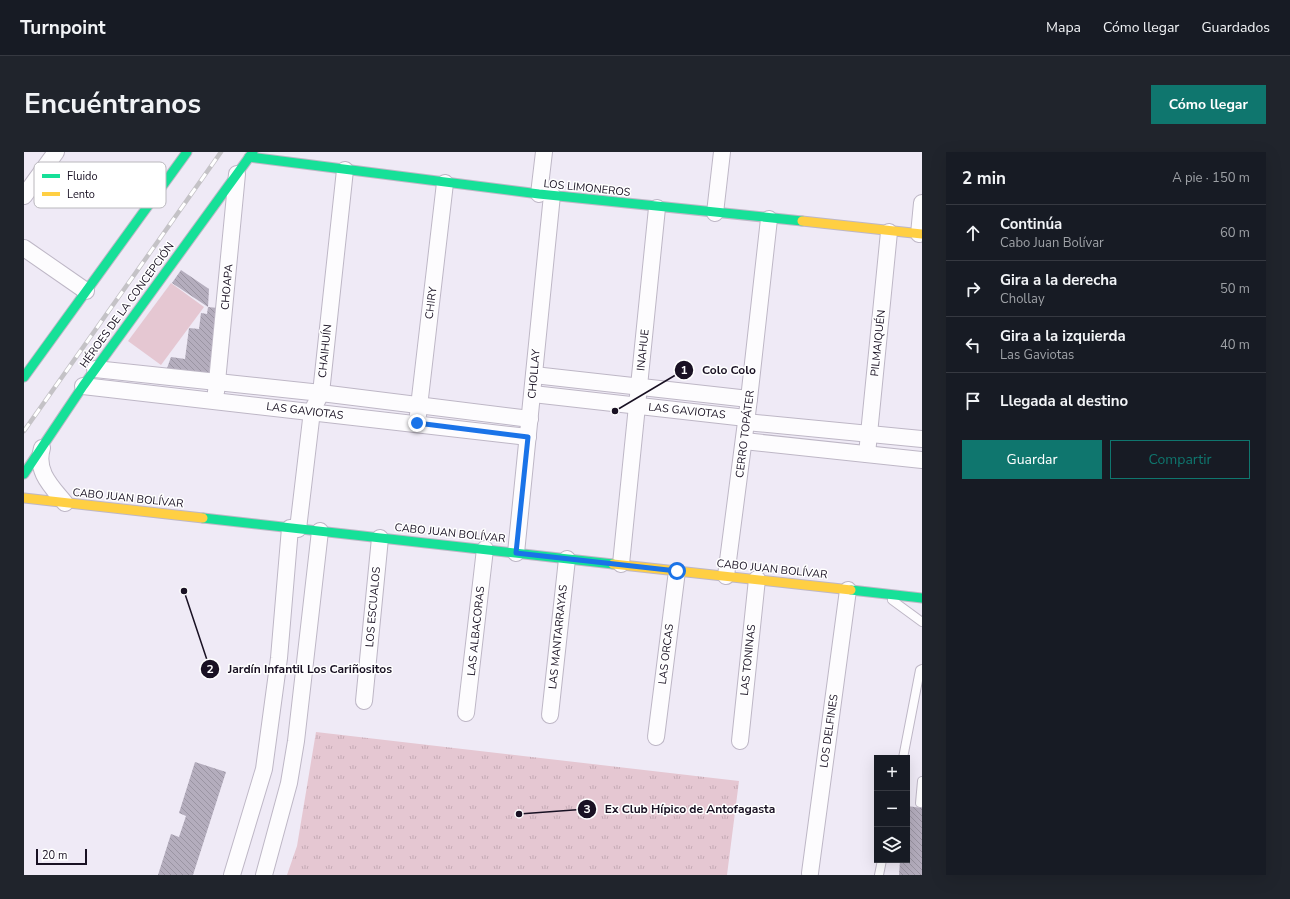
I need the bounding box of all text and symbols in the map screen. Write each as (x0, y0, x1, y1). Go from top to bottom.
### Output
text: Turnpoint (20, 15, 106, 41)
text: Mapa (1046, 18, 1081, 37)
text: Cómo llegar (1103, 18, 1179, 37)
text: Guardados (1201, 18, 1270, 37)
text: Encuéntranos (24, 85, 201, 123)
button: Cómo llegar (1151, 85, 1266, 124)
legend (34, 162, 166, 208)
text: 2 min (962, 167, 1006, 190)
text: Fluido (67, 169, 98, 184)
text: A pie · 150 m (1172, 169, 1250, 187)
street label: LOS LIMONEROS (543, 176, 631, 200)
text: Lento (67, 187, 95, 202)
text: Continúa (1000, 214, 1062, 234)
icon: ahead (962, 222, 984, 244)
text: 60 m (1220, 224, 1250, 242)
text: Cabo Juan Bolívar (1000, 234, 1104, 252)
street label: HÉROES DE LA CONCEPCIÓN (76, 239, 178, 371)
street label: CHOAPA (218, 263, 236, 311)
text: Gira a la derecha (1000, 270, 1117, 290)
icon: right (962, 278, 984, 300)
text: 50 m (1220, 280, 1250, 298)
street label: CHIRY (422, 286, 440, 320)
text: Chollay (1000, 290, 1045, 308)
street label: PILMAIQUÉN (866, 309, 889, 377)
street label: CHAIHUÍN (314, 323, 335, 379)
text: Gira a la izquierda (1000, 326, 1126, 346)
street label: INAHUE (633, 328, 653, 372)
icon: left (962, 334, 984, 356)
text: 40 m (1220, 336, 1250, 354)
text: Las Gaviotas (1000, 346, 1074, 364)
street label: CHOLLAY (524, 348, 544, 399)
callout: Colo Colo (674, 358, 764, 382)
text: 1 (680, 362, 688, 378)
text: Colo Colo (702, 362, 756, 378)
street label: CERRO TOPÁTER (731, 389, 758, 479)
icon: arrive (962, 390, 984, 412)
text: Llegada al destino (1000, 391, 1128, 411)
street label: LAS GAVIOTAS (266, 399, 345, 423)
street label: LAS GAVIOTAS (648, 399, 727, 423)
route end (408, 414, 426, 432)
button: Guardar (962, 440, 1102, 479)
button: Compartir (1110, 440, 1250, 479)
street label: CABO JUAN BOLÍVAR (72, 484, 185, 511)
street label: CABO JUAN BOLÍVAR (394, 519, 507, 546)
street label: CABO JUAN BOLÍVAR (716, 555, 829, 582)
route start (668, 562, 686, 580)
street label: LOS ESCUALOS (362, 566, 384, 648)
street label: LAS MANTARRAYAS (545, 584, 571, 690)
street label: LAS ALBACORAS (464, 585, 488, 677)
street label: LAS ORCAS (655, 623, 677, 685)
street label: LAS TONINAS (737, 623, 759, 696)
callout: Jardín Infantil Los Cariñositos (200, 657, 400, 681)
text: 2 (206, 661, 214, 677)
text: Jardín Infantil Los Cariñositos (227, 661, 392, 677)
street label: LOS DELFINES (816, 693, 842, 769)
map controls (874, 755, 910, 863)
button: + (874, 755, 910, 791)
button: − (874, 791, 910, 827)
callout: Ex Club Hípico de Antofagasta (577, 797, 784, 821)
text: 3 (583, 801, 591, 817)
text: Ex Club Hípico de Antofagasta (605, 801, 775, 817)
button: layers (874, 827, 910, 863)
scale bar (36, 847, 87, 866)
text: 20 m (42, 848, 67, 863)

